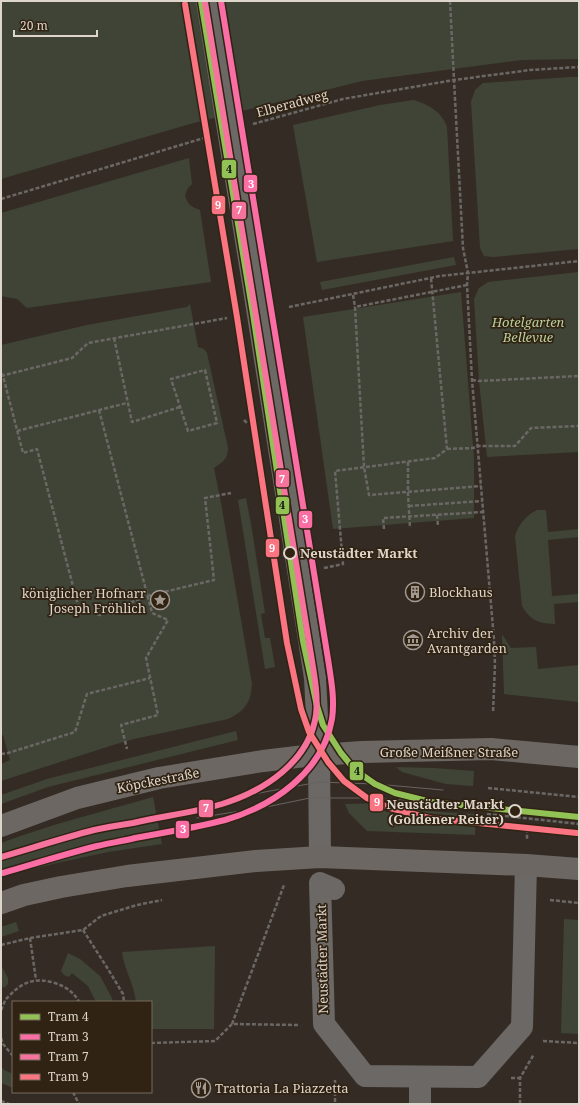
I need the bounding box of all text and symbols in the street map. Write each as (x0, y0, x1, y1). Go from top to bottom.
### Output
scale bar (14, 12, 97, 38)
text: 20 m (20, 17, 48, 34)
street label: Elberadweg (254, 85, 330, 121)
line badge: 4 (221, 159, 237, 179)
text: 4 (226, 161, 232, 176)
line badge: 3 (243, 174, 258, 193)
text: 3 (248, 176, 254, 191)
line badge: 9 (211, 195, 226, 215)
text: 9 (215, 197, 221, 212)
line badge: 7 (231, 201, 247, 220)
text: 7 (236, 202, 242, 217)
park label: Hotelgarten Bellevue (491, 313, 565, 346)
line badge: 7 (275, 469, 290, 488)
text: 7 (279, 471, 285, 486)
line badge: 4 (275, 496, 290, 515)
text: 4 (279, 497, 285, 512)
line badge: 3 (298, 510, 313, 529)
text: 3 (302, 511, 308, 526)
line badge: 9 (265, 538, 280, 558)
text: 9 (269, 540, 275, 555)
place label: Neustädter Markt (300, 544, 418, 562)
marker: Neustädter Markt (283, 546, 297, 560)
building icon: Blockhaus (404, 581, 426, 603)
place label: Blockhaus (429, 583, 493, 601)
place label: königlicher Hofnarr Joseph Fröhlich (22, 584, 146, 617)
place icon: königlicher Hofnarr Joseph Fröhlich (149, 589, 171, 611)
place label: Archiv der Avantgarden (427, 624, 508, 657)
museum icon: Archiv der Avantgarden (402, 629, 424, 651)
street label: Große Meißner Straße (380, 743, 518, 761)
line badge: 4 (349, 761, 364, 781)
street label: Köpckestraße (115, 763, 201, 797)
text: 4 (354, 763, 360, 778)
line badge: 9 (369, 793, 384, 812)
text: 9 (374, 794, 380, 809)
place label: Neustädter Markt (Goldener Reiter) (386, 795, 504, 828)
line badge: 7 (198, 799, 214, 818)
text: 7 (203, 800, 209, 815)
marker: Neustädter Markt (Goldener Reiter) (508, 804, 522, 818)
line badge: 3 (175, 820, 190, 839)
text: 3 (180, 821, 186, 836)
street label: Neustädter Markt (312, 904, 332, 1014)
legend (12, 1001, 152, 1093)
text: Tram 4 (48, 1008, 89, 1025)
text: Tram 3 (48, 1028, 89, 1045)
text: Tram 7 (48, 1048, 89, 1065)
text: Tram 9 (48, 1068, 89, 1085)
restaurant icon: Trattoria La Piazzetta (190, 1077, 212, 1099)
place label: Trattoria La Piazzetta (215, 1079, 349, 1097)

